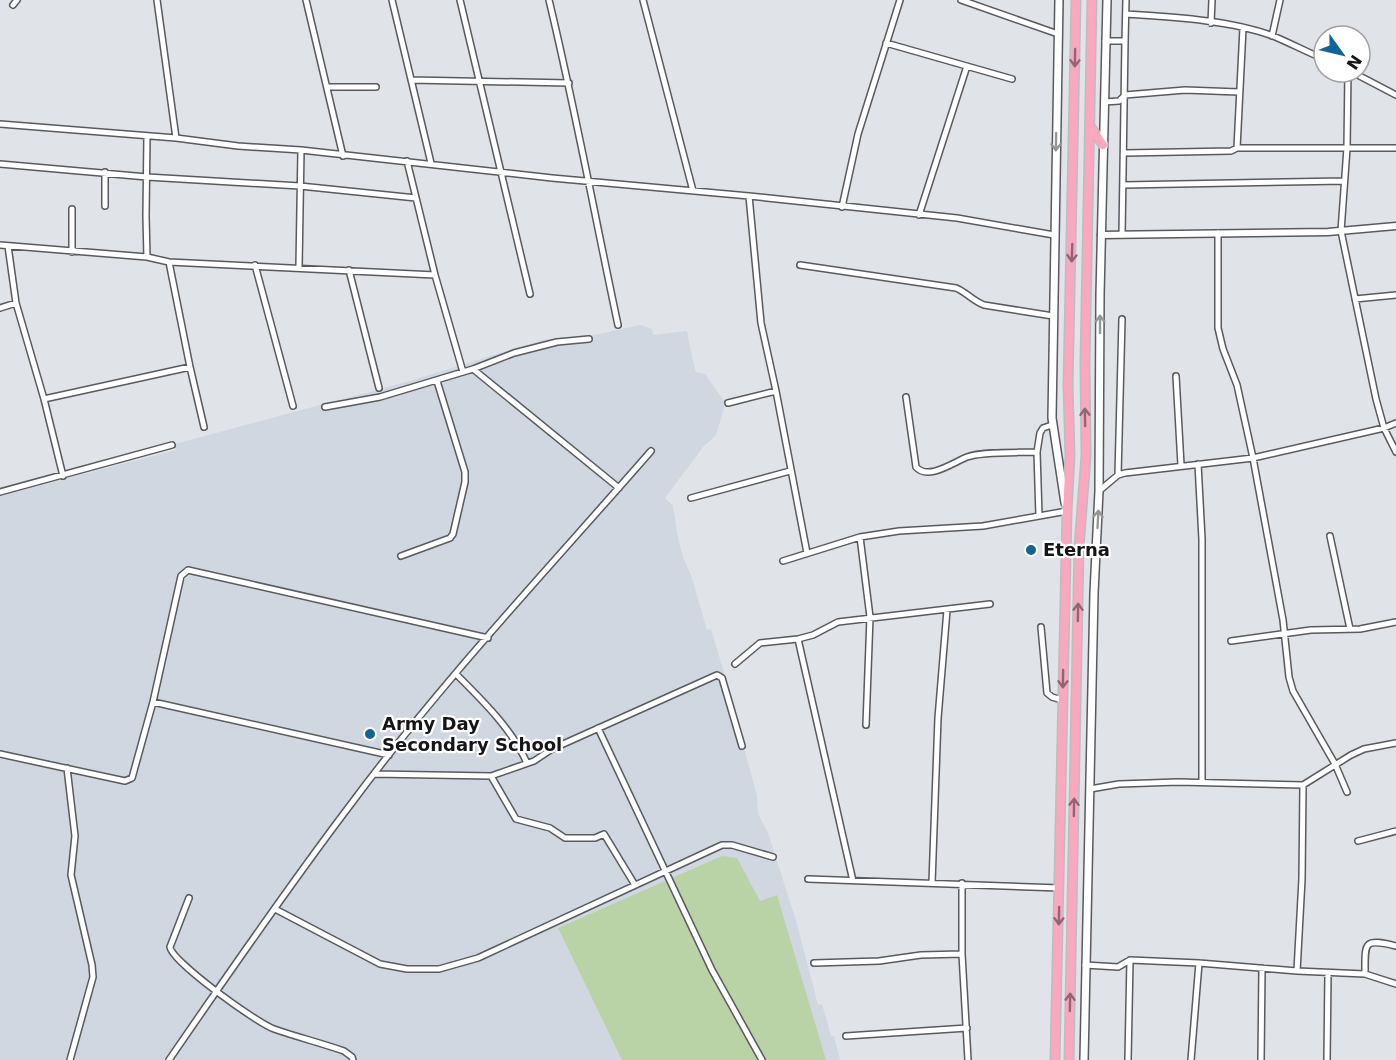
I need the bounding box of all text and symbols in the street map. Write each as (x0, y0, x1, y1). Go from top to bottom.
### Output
north arrow (1312, 24, 1372, 84)
one-way arrow (1069, 48, 1081, 68)
text: N (1342, 51, 1366, 73)
one-way arrow (1050, 132, 1062, 152)
one-way arrow (1066, 243, 1077, 263)
one-way arrow (1094, 314, 1106, 334)
one-way arrow (1079, 407, 1091, 427)
one-way arrow (1092, 509, 1103, 529)
place label: Eterna (1043, 539, 1110, 560)
marker: Eterna (1024, 543, 1038, 557)
one-way arrow (1072, 602, 1084, 622)
one-way arrow (1057, 669, 1068, 689)
place label: Army Day Secondary School (382, 713, 562, 755)
marker: Army Day Secondary School (363, 727, 377, 741)
one-way arrow (1069, 797, 1080, 817)
one-way arrow (1053, 906, 1065, 926)
one-way arrow (1064, 992, 1076, 1012)

